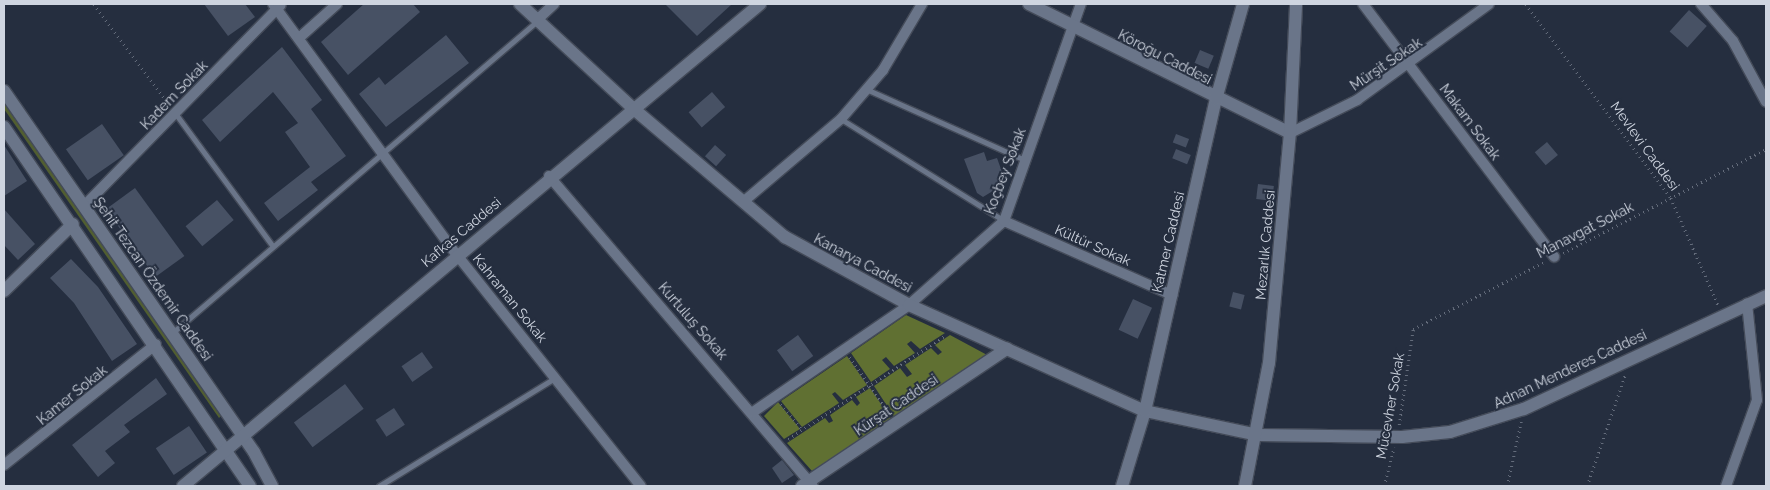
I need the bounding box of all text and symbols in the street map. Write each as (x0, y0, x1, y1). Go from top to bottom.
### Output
street label: Köroğu Caddesi (1115, 26, 1215, 88)
street label: Mürşit Sokak (1347, 34, 1425, 94)
street label: Kadem Sokak (137, 57, 211, 133)
street label: Makam Sokak (1436, 81, 1504, 163)
street label: Mevlevi Caddesi (1607, 98, 1683, 194)
street label: Koçbey Sokak (981, 125, 1029, 217)
street label: Mezarlık Caddesi (1252, 189, 1278, 301)
street label: Katmer Caddesi (1148, 190, 1188, 294)
street label: Şehit Tezcan Özdemir Caddesi (90, 194, 216, 364)
street label: Kafkas Caddesi (418, 194, 504, 270)
street label: Manavgat Sokak (1534, 198, 1636, 262)
street label: Kültür Sokak (1052, 221, 1134, 269)
street label: Kanarya Caddesi (811, 230, 915, 296)
street label: Kahraman Sokak (469, 250, 551, 346)
street label: Kurtuluş Sokak (655, 279, 731, 363)
street label: Adnan Menderes Caddesi (1491, 326, 1649, 412)
street label: Mücevher Sokak (1372, 351, 1408, 461)
street label: Kamer Sokak (34, 362, 110, 428)
street label: Kürşat Caddesi (851, 371, 941, 439)

